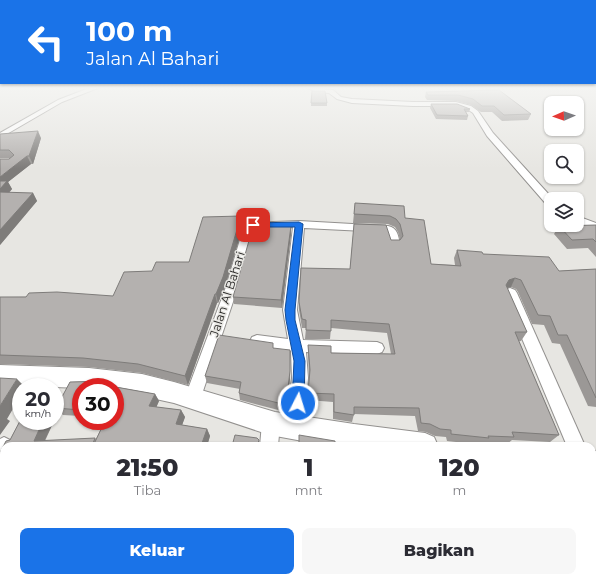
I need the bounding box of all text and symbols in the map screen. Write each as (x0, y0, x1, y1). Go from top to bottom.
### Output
text: 100 m (86, 14, 172, 48)
icon: left (20, 16, 72, 68)
text: Jalan Al Bahari (86, 48, 219, 70)
north arrow (544, 96, 584, 136)
map controls (544, 96, 584, 232)
button: search (544, 144, 584, 184)
button: layers (544, 192, 584, 232)
pin (236, 208, 270, 242)
icon: arrive (242, 214, 264, 236)
street label: Jalan Al Bahari (206, 249, 248, 340)
speed limit sign: 30 (72, 378, 124, 430)
position arrow (277, 382, 319, 424)
text: 20 (25, 387, 51, 411)
text: km/h (25, 407, 51, 420)
text: 21:50 (116, 453, 178, 482)
text: 1 (304, 453, 314, 482)
text: 120 (439, 453, 480, 482)
text: Tiba (134, 482, 161, 498)
text: mnt (295, 482, 323, 498)
text: m (452, 482, 466, 498)
button: Keluar (20, 528, 294, 574)
button: Bagikan (302, 528, 576, 574)

